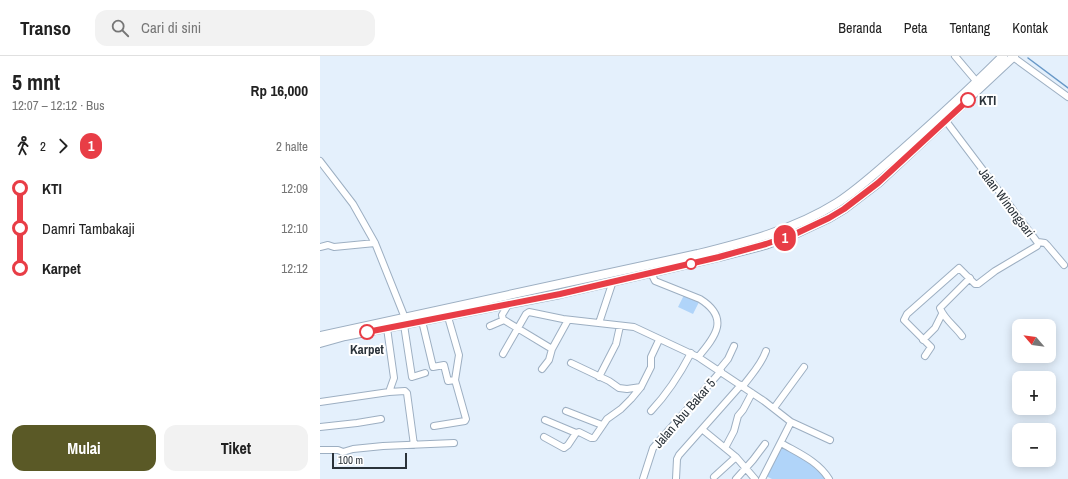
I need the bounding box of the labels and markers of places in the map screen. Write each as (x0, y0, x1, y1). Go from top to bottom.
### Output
marker: KTI (960, 92, 976, 108)
place label: KTI (979, 92, 996, 109)
unlabelled marker (685, 258, 697, 270)
marker: Karpet (359, 324, 375, 340)
place label: Karpet (350, 341, 384, 358)

